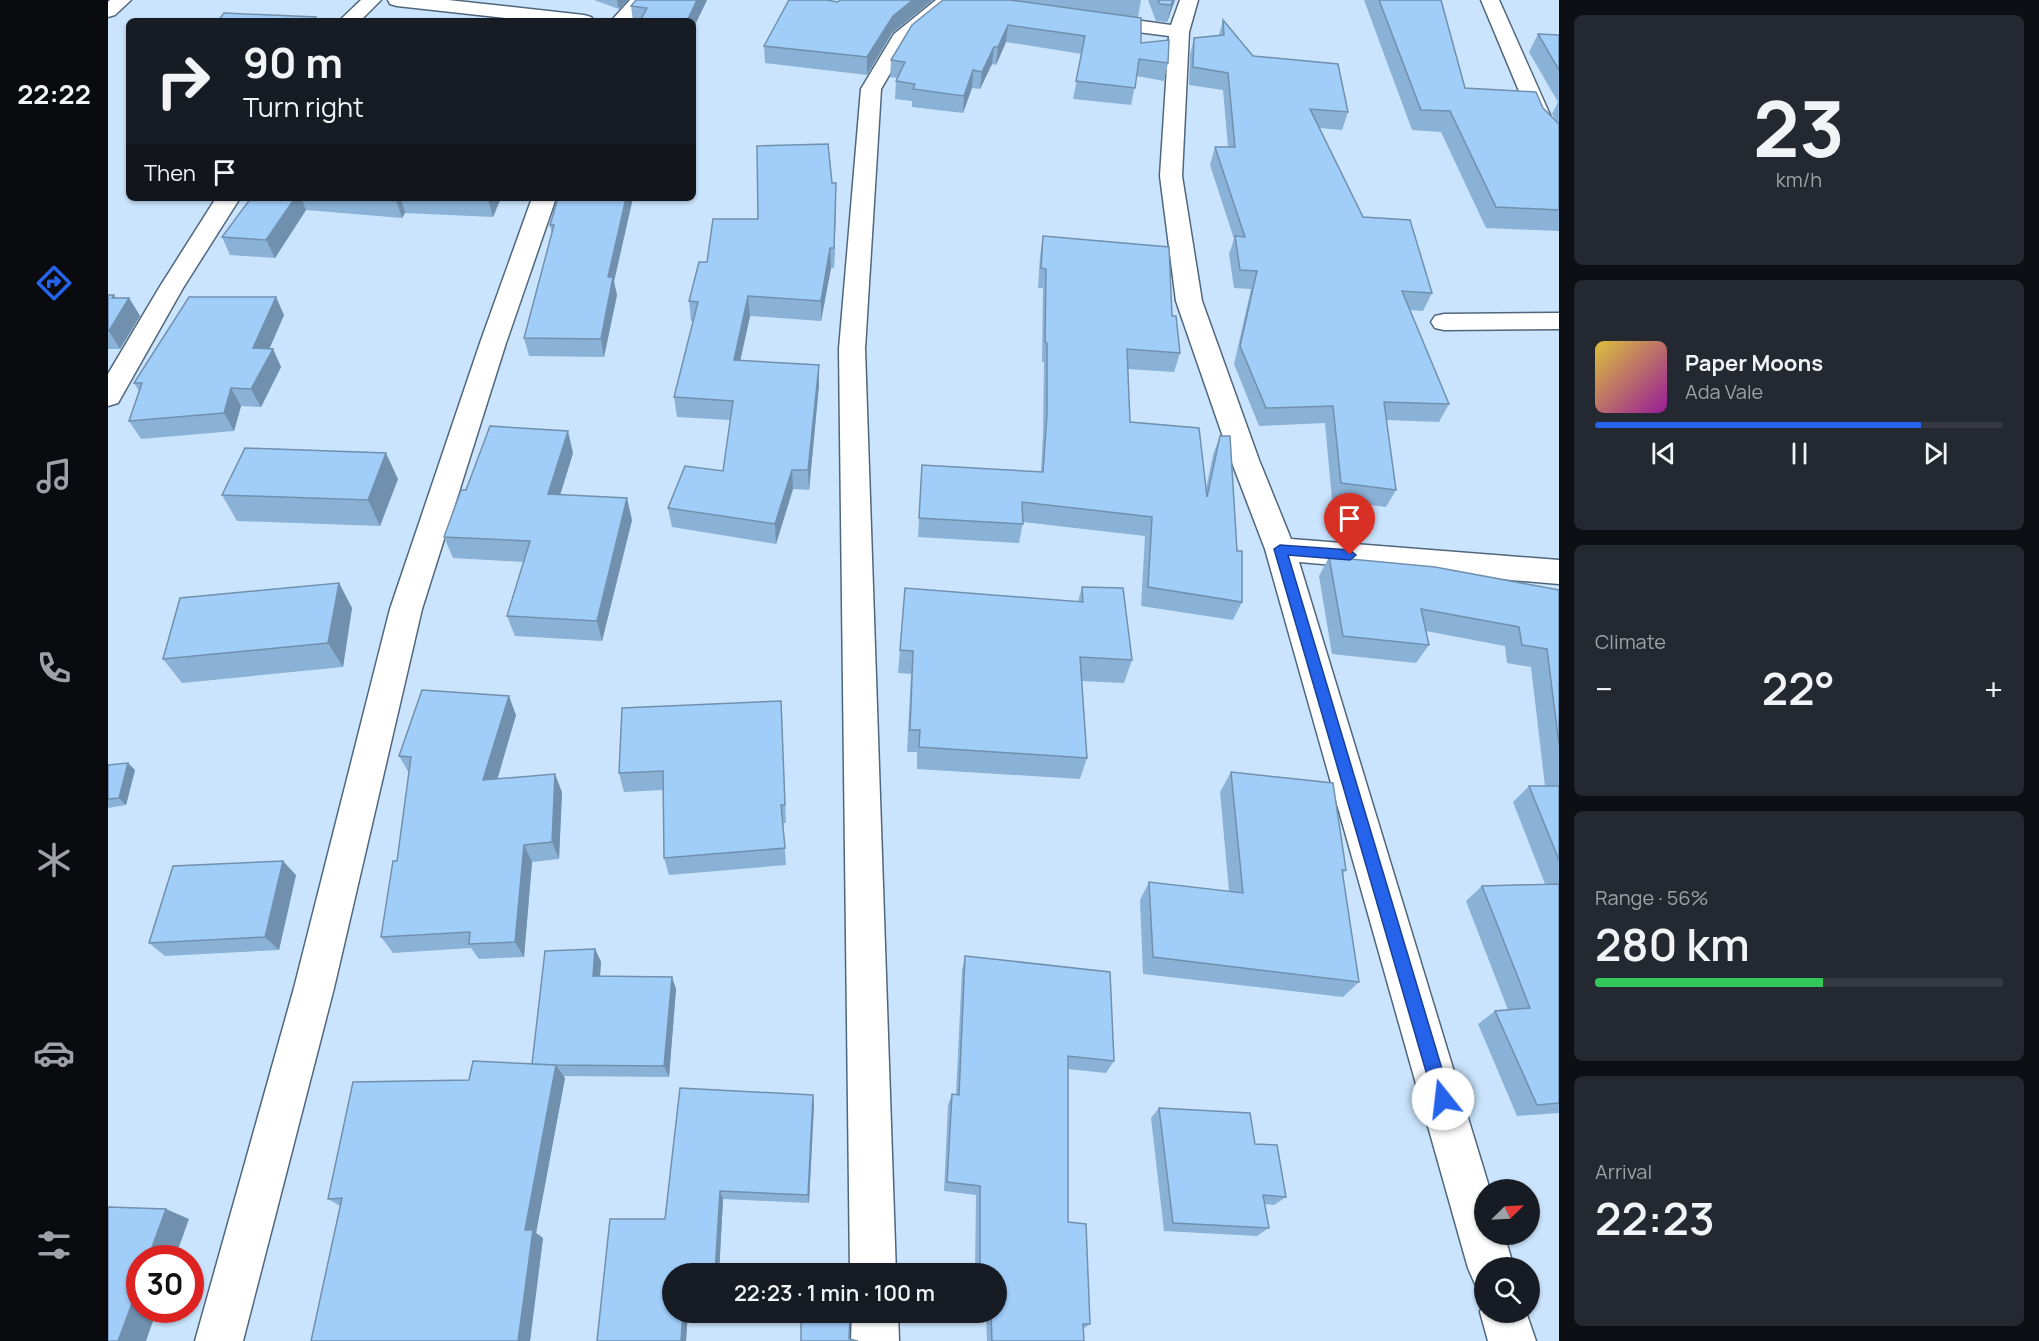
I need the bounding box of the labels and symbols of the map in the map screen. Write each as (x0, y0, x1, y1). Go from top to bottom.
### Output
pin (1324, 493, 1375, 555)
position arrow (1411, 1067, 1475, 1131)
north arrow (1474, 1179, 1540, 1245)
speed limit sign: 30 (126, 1245, 204, 1323)

